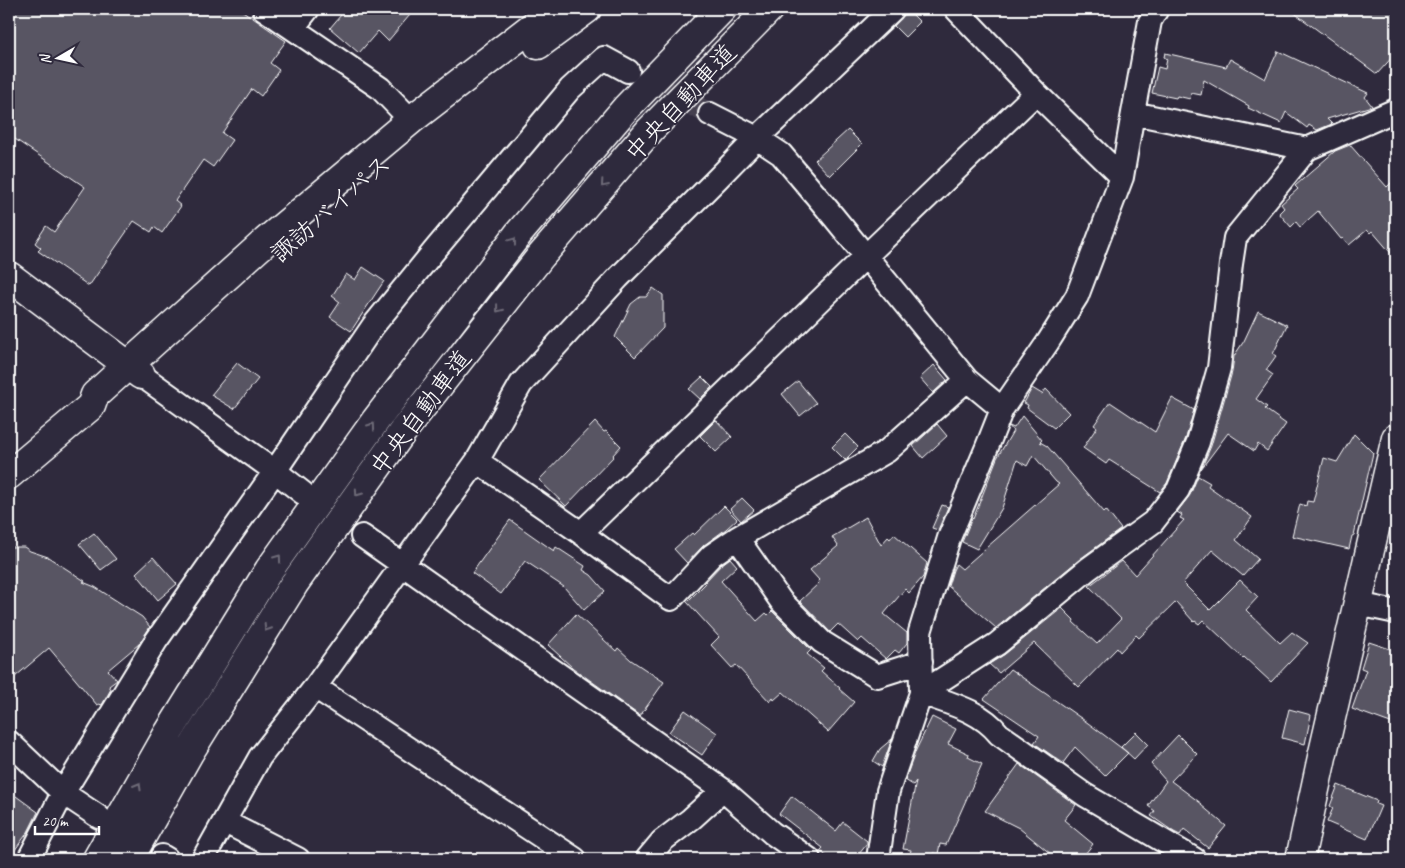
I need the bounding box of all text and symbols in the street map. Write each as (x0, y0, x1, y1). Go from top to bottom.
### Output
north arrow (32, 32, 82, 82)
street label: 中央自動車道 (618, 37, 744, 168)
text: N (36, 52, 55, 66)
street label: 諏訪バイパス (264, 148, 398, 270)
one-way arrow (601, 178, 609, 187)
one-way arrow (507, 238, 515, 247)
one-way arrow (497, 303, 505, 312)
street label: 中央自動車道 (363, 343, 479, 482)
one-way arrow (366, 422, 375, 432)
one-way arrow (355, 488, 365, 497)
one-way arrow (272, 555, 280, 564)
one-way arrow (264, 622, 274, 631)
one-way arrow (132, 783, 142, 792)
scale bar (35, 803, 99, 835)
text: 20 m (42, 812, 69, 831)

